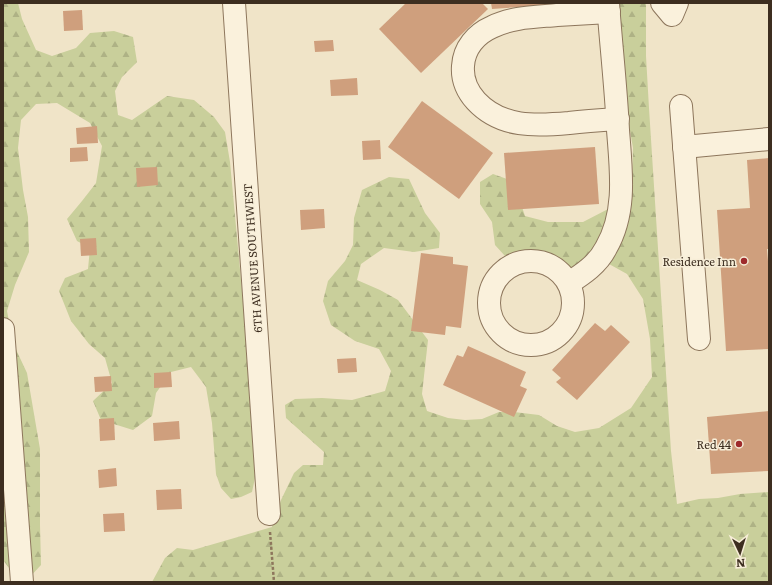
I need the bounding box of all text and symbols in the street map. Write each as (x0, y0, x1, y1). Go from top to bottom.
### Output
street label: 6TH AVENUE SOUTHWEST (239, 183, 265, 333)
place label: Residence Inn (662, 253, 736, 269)
marker: Residence Inn (739, 256, 749, 266)
place label: Red 44 (697, 436, 731, 452)
marker: Red 44 (734, 439, 744, 449)
north arrow (720, 533, 760, 573)
text: N (736, 556, 746, 572)

